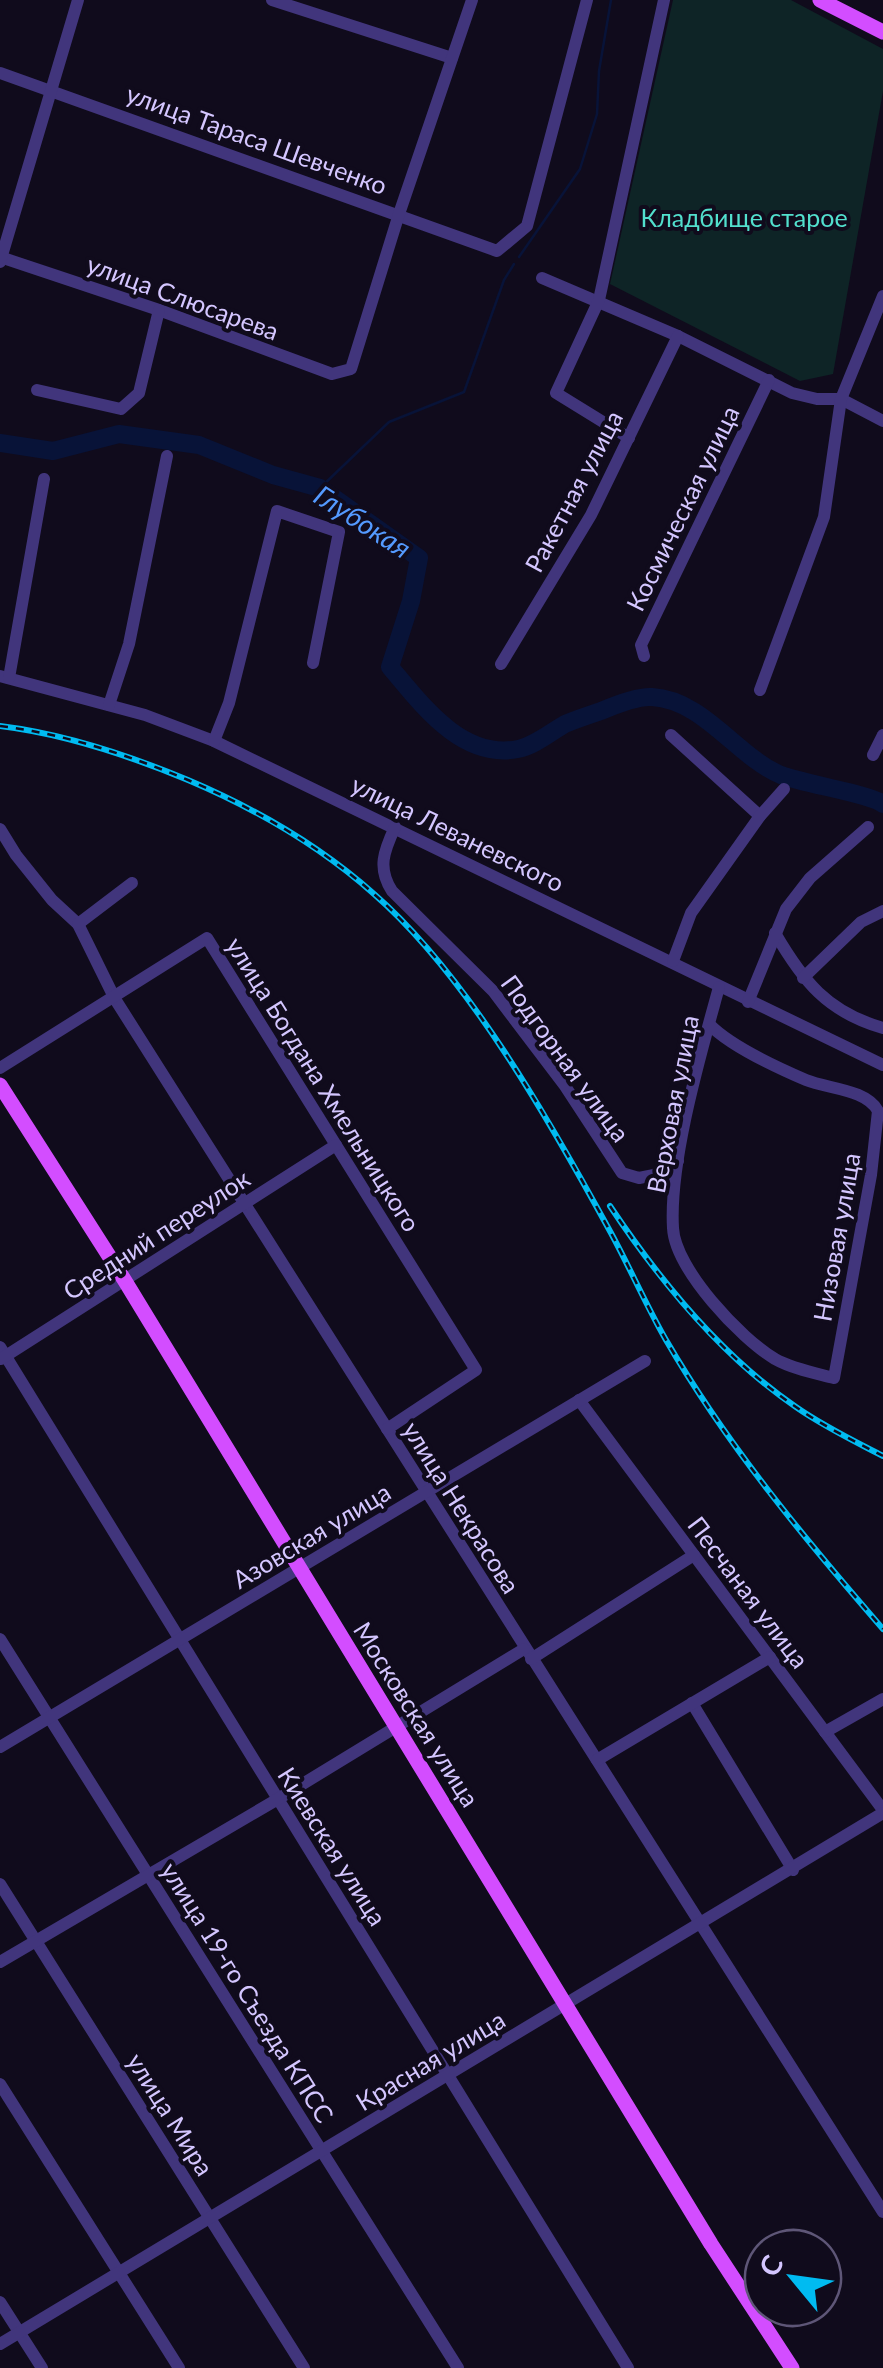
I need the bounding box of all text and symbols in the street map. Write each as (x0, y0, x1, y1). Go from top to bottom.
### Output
street label: улица Тараса Шевченко (123, 78, 391, 200)
park label: Кладбище старое (640, 202, 848, 232)
street label: улица Слюсарева (83, 248, 283, 346)
street label: Космическая улица (619, 401, 745, 615)
street label: Ракетная улица (518, 405, 628, 577)
water label: Глубокая (308, 477, 418, 565)
street label: улица Леваневского (347, 769, 569, 897)
street label: улица Богдана Хмельницкого (221, 931, 427, 1237)
street label: Подгорная улица (496, 969, 636, 1147)
street label: Верховая улица (640, 1012, 704, 1196)
street label: Низовая улица (806, 1150, 866, 1324)
street label: Средний переулок (57, 1163, 255, 1305)
street label: улица Некрасова (397, 1416, 527, 1598)
street label: Азовская улица (227, 1476, 395, 1594)
street label: Песчаная улица (682, 1510, 816, 1674)
street label: Московская улица (348, 1616, 486, 1812)
street label: Киевская улица (272, 1761, 394, 1931)
street label: улица 19-го Съезда КПСС (156, 1856, 341, 2128)
street label: Красная улица (350, 2004, 510, 2116)
street label: улица Мира (122, 2047, 220, 2181)
north arrow (743, 2228, 843, 2328)
text: С (751, 2249, 790, 2282)

